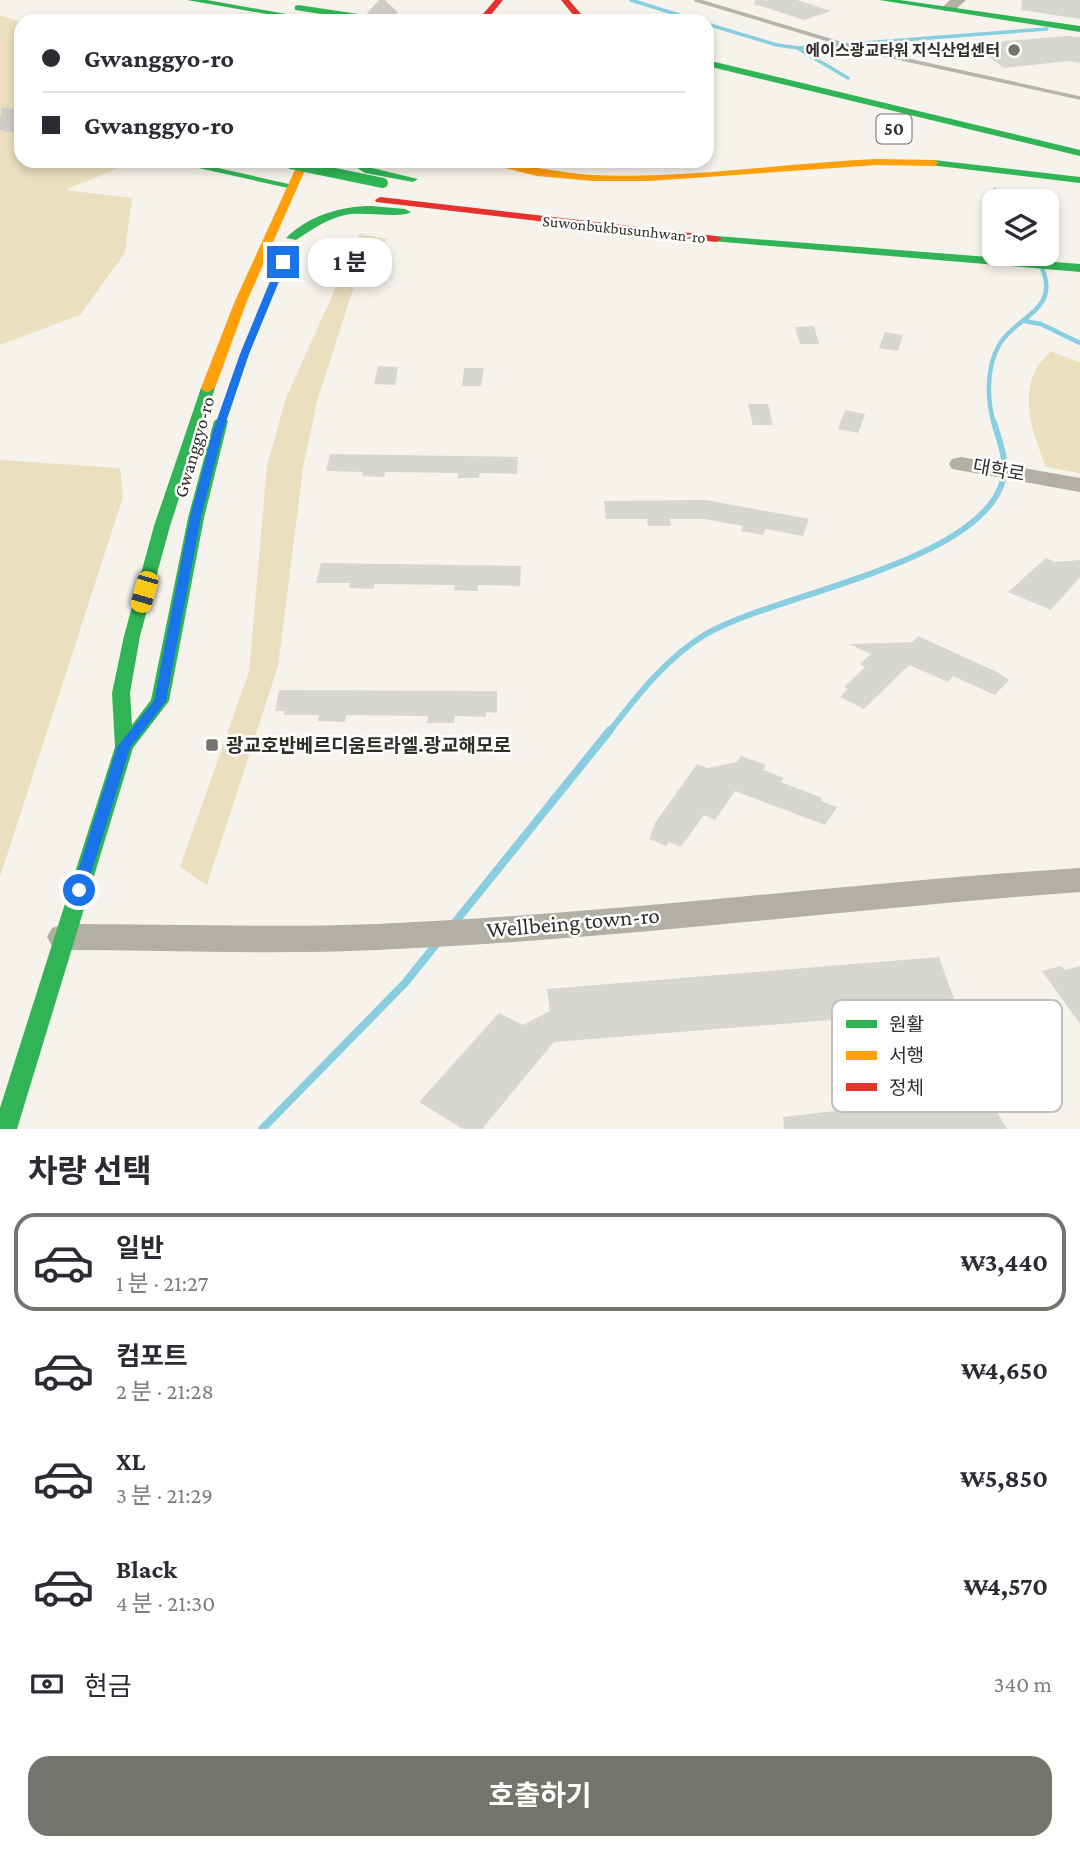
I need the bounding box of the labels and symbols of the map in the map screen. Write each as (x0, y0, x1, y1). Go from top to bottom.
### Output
place label: 에이스광교타워 지식산업센터 (806, 42, 1000, 59)
marker: 에이스광교타워 지식산업센터 (1006, 42, 1022, 58)
road number: 50 (876, 114, 912, 144)
street label: Suwonbukbusunhwan-ro (542, 212, 706, 246)
callout: 1 분 (308, 238, 392, 286)
route end (267, 246, 299, 278)
street label: Gwanggyo-ro (170, 394, 218, 500)
street label: 대학로 (971, 455, 1027, 485)
car (129, 569, 160, 615)
place label: 광교호반베르디움트라엘.광교해모로 (226, 735, 511, 756)
marker: 광교호반베르디움트라엘.광교해모로 (204, 737, 220, 753)
route start (63, 874, 95, 906)
street label: Wellbeing town-ro (485, 901, 661, 943)
legend (832, 1000, 1062, 1112)
text: 원활 (889, 1014, 924, 1035)
text: 서행 (889, 1045, 924, 1066)
text: 정체 (889, 1077, 924, 1098)

